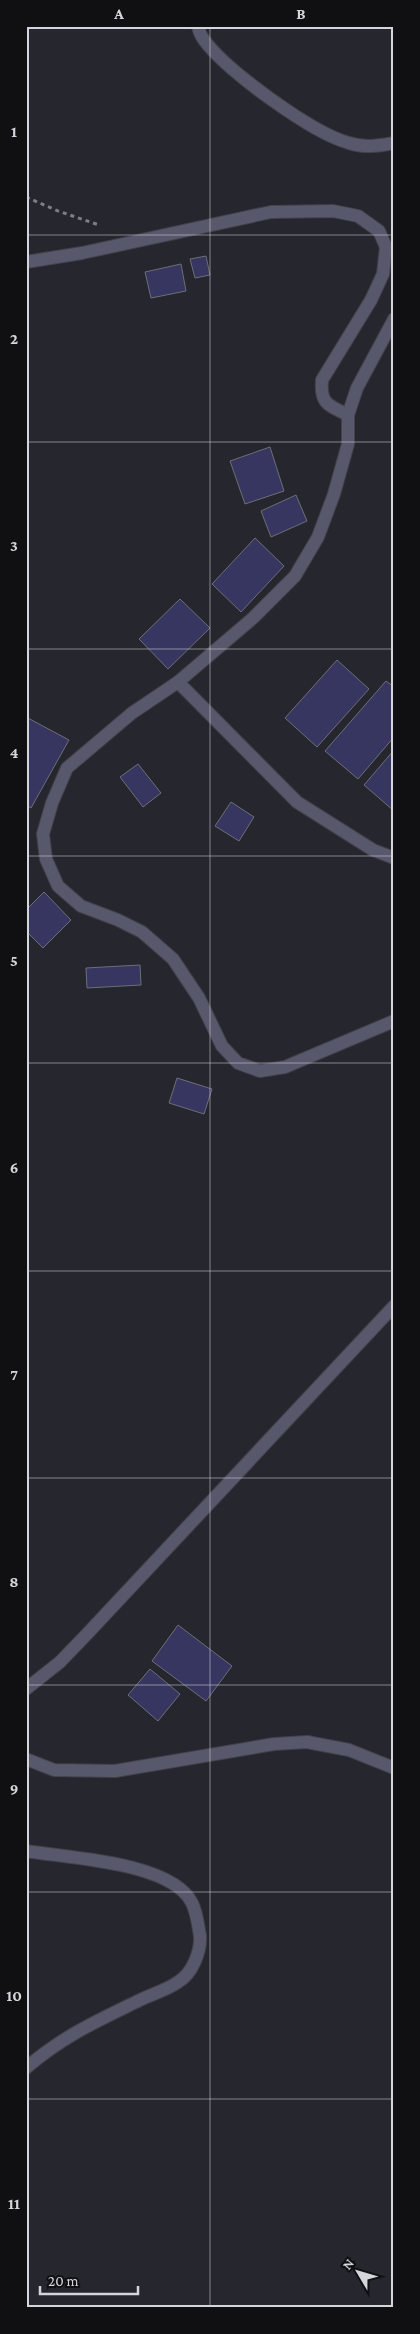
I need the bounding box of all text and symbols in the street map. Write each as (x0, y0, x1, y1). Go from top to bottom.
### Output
text: A (113, 5, 124, 22)
text: B (296, 5, 306, 22)
text: 1 (11, 123, 17, 140)
text: 2 (10, 330, 18, 347)
text: 3 (10, 537, 18, 554)
text: 4 (10, 744, 19, 761)
text: 5 (10, 952, 18, 969)
text: 6 (10, 1159, 18, 1176)
text: 7 (10, 1366, 18, 1383)
text: 8 (9, 1573, 19, 1590)
text: 9 (10, 1780, 18, 1797)
text: 10 (6, 1987, 22, 2004)
text: 11 (8, 2195, 20, 2212)
north arrow (332, 2246, 382, 2296)
text: N (339, 2255, 357, 2273)
scale bar (40, 2264, 138, 2296)
text: 20 m (48, 2273, 79, 2289)

